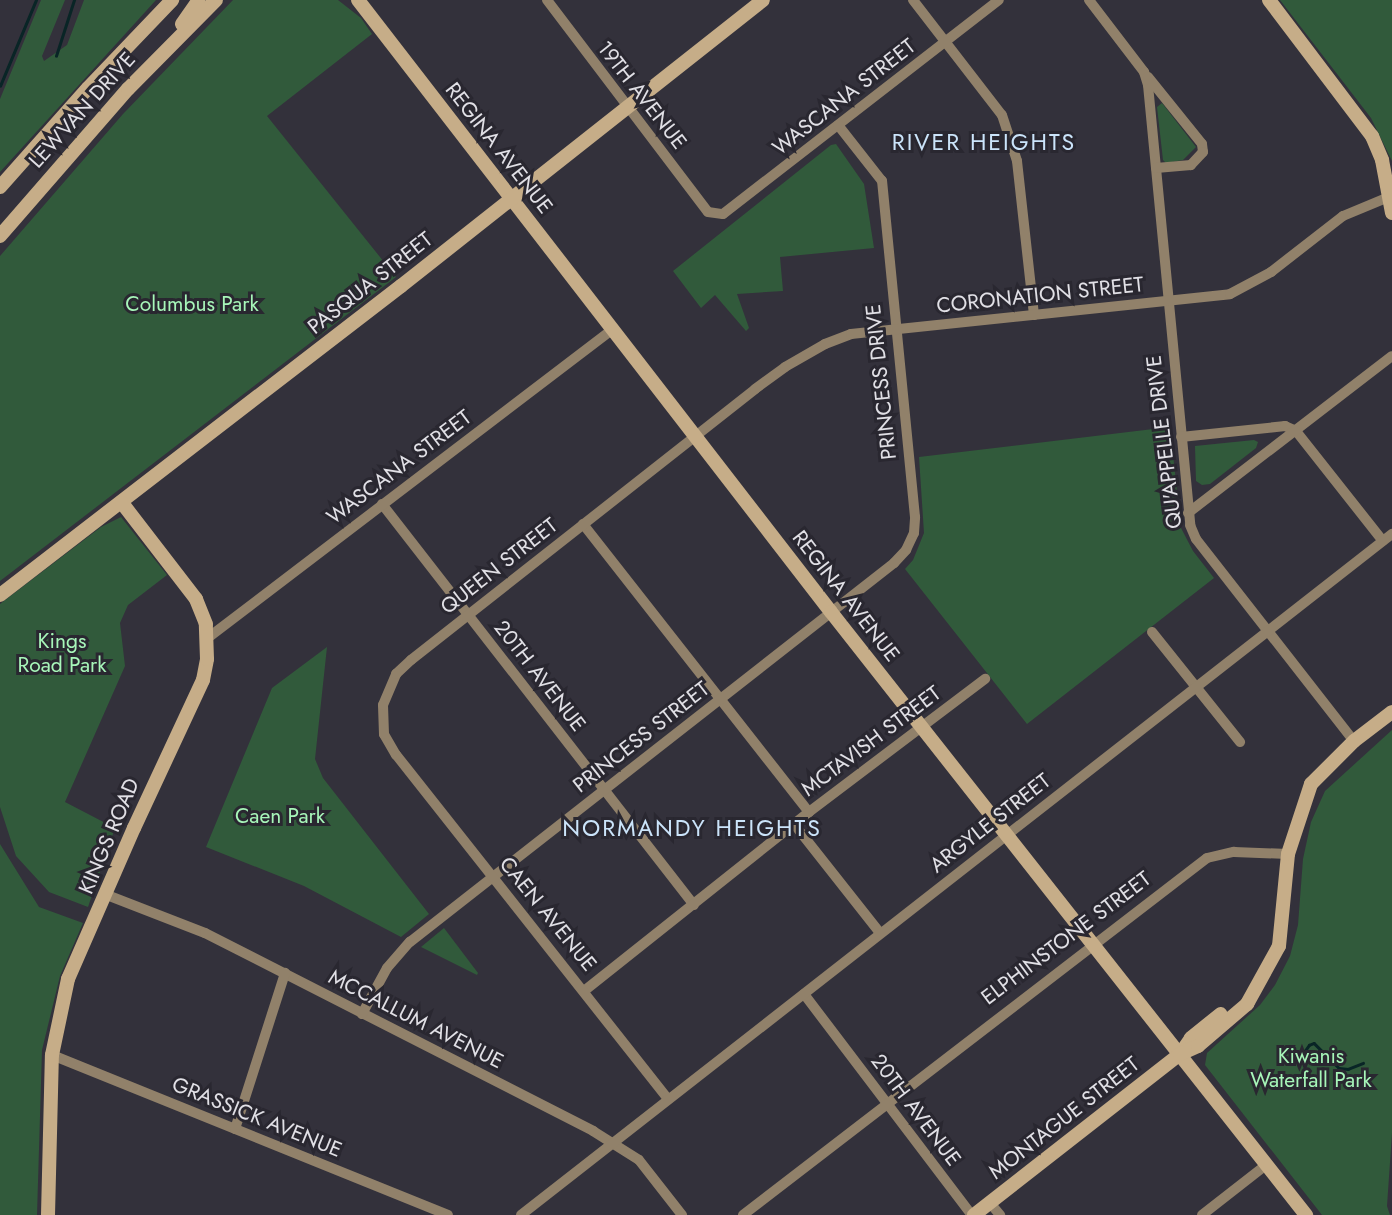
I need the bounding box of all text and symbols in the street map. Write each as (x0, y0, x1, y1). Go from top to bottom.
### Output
street label: WASCANA STREET (768, 33, 920, 161)
street label: 19TH AVENUE (592, 36, 692, 154)
street label: LEWVAN DRIVE (23, 47, 141, 173)
street label: REGINA AVENUE (440, 77, 558, 219)
district label: RIVER HEIGHTS (893, 128, 1075, 156)
street label: PASQUA STREET (303, 227, 437, 339)
street label: CORONATION STREET (935, 272, 1145, 318)
park label: Columbus Park (125, 291, 259, 317)
street label: PRINCESS DRIVE (860, 303, 902, 461)
street label: QU'APPELLE DRIVE (1141, 354, 1187, 530)
street label: WASCANA STREET (322, 404, 476, 530)
street label: QUEEN STREET (436, 513, 562, 619)
street label: REGINA AVENUE (787, 525, 905, 667)
street label: 20TH AVENUE (489, 616, 591, 736)
park label: Kings Road Park (17, 628, 107, 678)
street label: PRINCESS STREET (568, 676, 714, 798)
street label: MCTAVISH STREET (796, 680, 946, 802)
street label: ARGYLE STREET (925, 768, 1055, 878)
street label: KINGS ROAD (73, 774, 145, 898)
park label: Caen Park (235, 803, 325, 829)
district label: NORMANDY HEIGHTS (564, 814, 820, 842)
street label: CAEN AVENUE (494, 852, 602, 976)
street label: ELPHINSTONE STREET (976, 866, 1156, 1010)
street label: MCCALLUM AVENUE (324, 964, 508, 1074)
park label: Kiwanis Waterfall Park (1250, 1043, 1372, 1093)
street label: 20TH AVENUE (866, 1049, 966, 1171)
street label: MONTAGUE STREET (984, 1051, 1144, 1185)
street label: GRASSICK AVENUE (168, 1071, 346, 1163)

